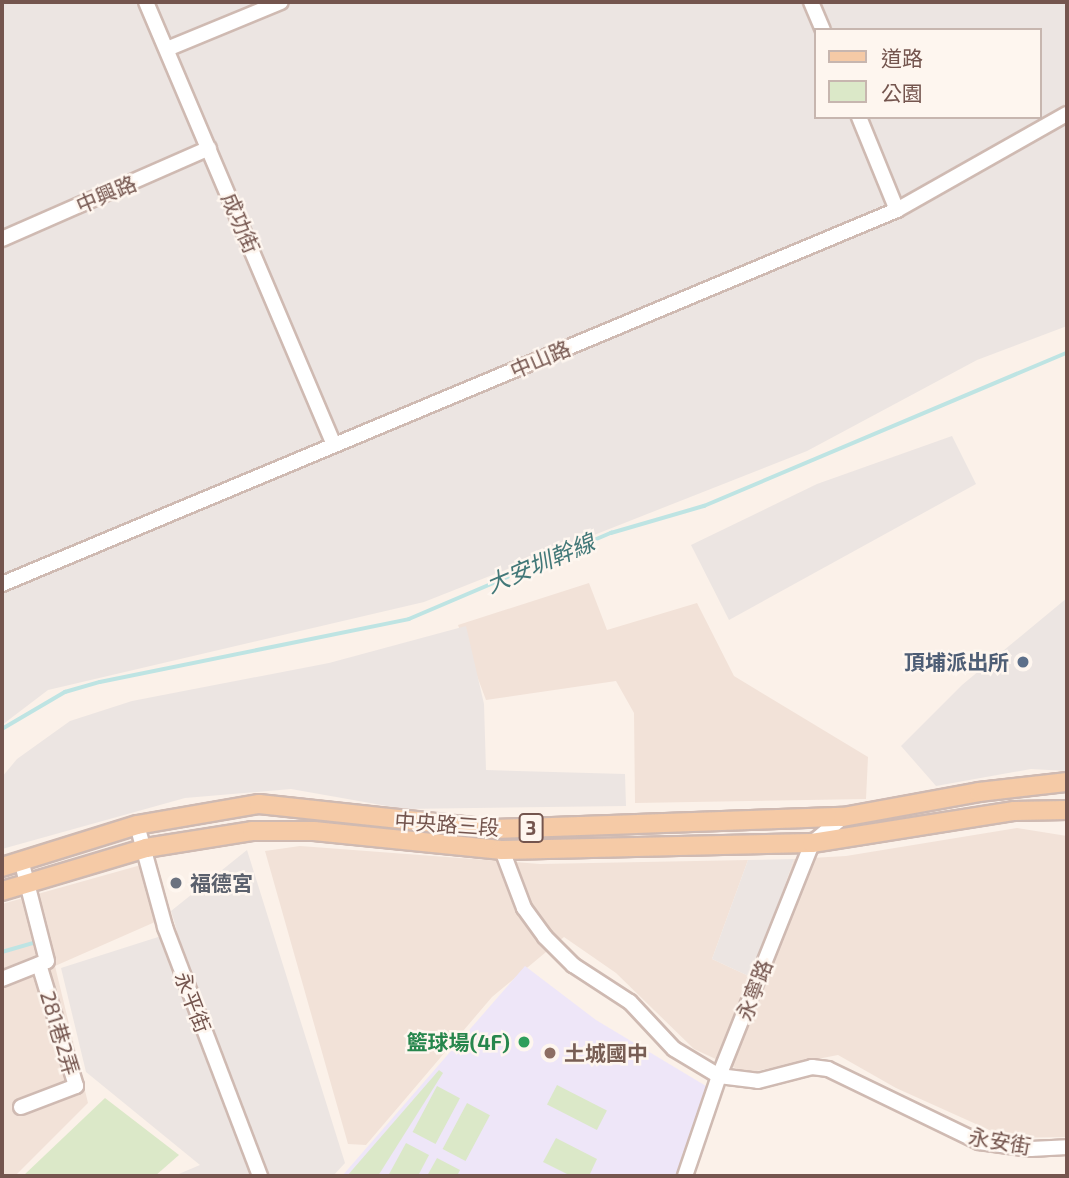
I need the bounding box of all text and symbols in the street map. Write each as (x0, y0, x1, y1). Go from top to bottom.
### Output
legend (814, 28, 1041, 119)
text: 道路 (881, 45, 923, 70)
text: 公園 (881, 80, 923, 105)
street label: 中興路 (72, 170, 140, 218)
street label: 成功街 (217, 189, 265, 257)
street label: 中山路 (506, 335, 574, 383)
water label: 大安圳幹線 (482, 528, 598, 598)
place label: 頂埔派出所 (904, 649, 1009, 675)
marker: 頂埔派出所 (1015, 654, 1031, 670)
street label: 中央路三段 (394, 808, 500, 840)
road number: 3 (517, 813, 545, 844)
place label: 福德宮 (190, 870, 253, 896)
marker: 福德宮 (168, 875, 184, 891)
street label: 永寧路 (731, 956, 777, 1024)
street label: 永平街 (170, 968, 216, 1036)
street label: 281巷2弄 (35, 988, 85, 1078)
place label: 籃球場(4F) (407, 1029, 510, 1055)
marker: 籃球場(4F) (516, 1034, 532, 1050)
place label: 土城國中 (564, 1040, 648, 1066)
marker: 土城國中 (542, 1045, 558, 1061)
street label: 永安街 (967, 1123, 1033, 1159)

